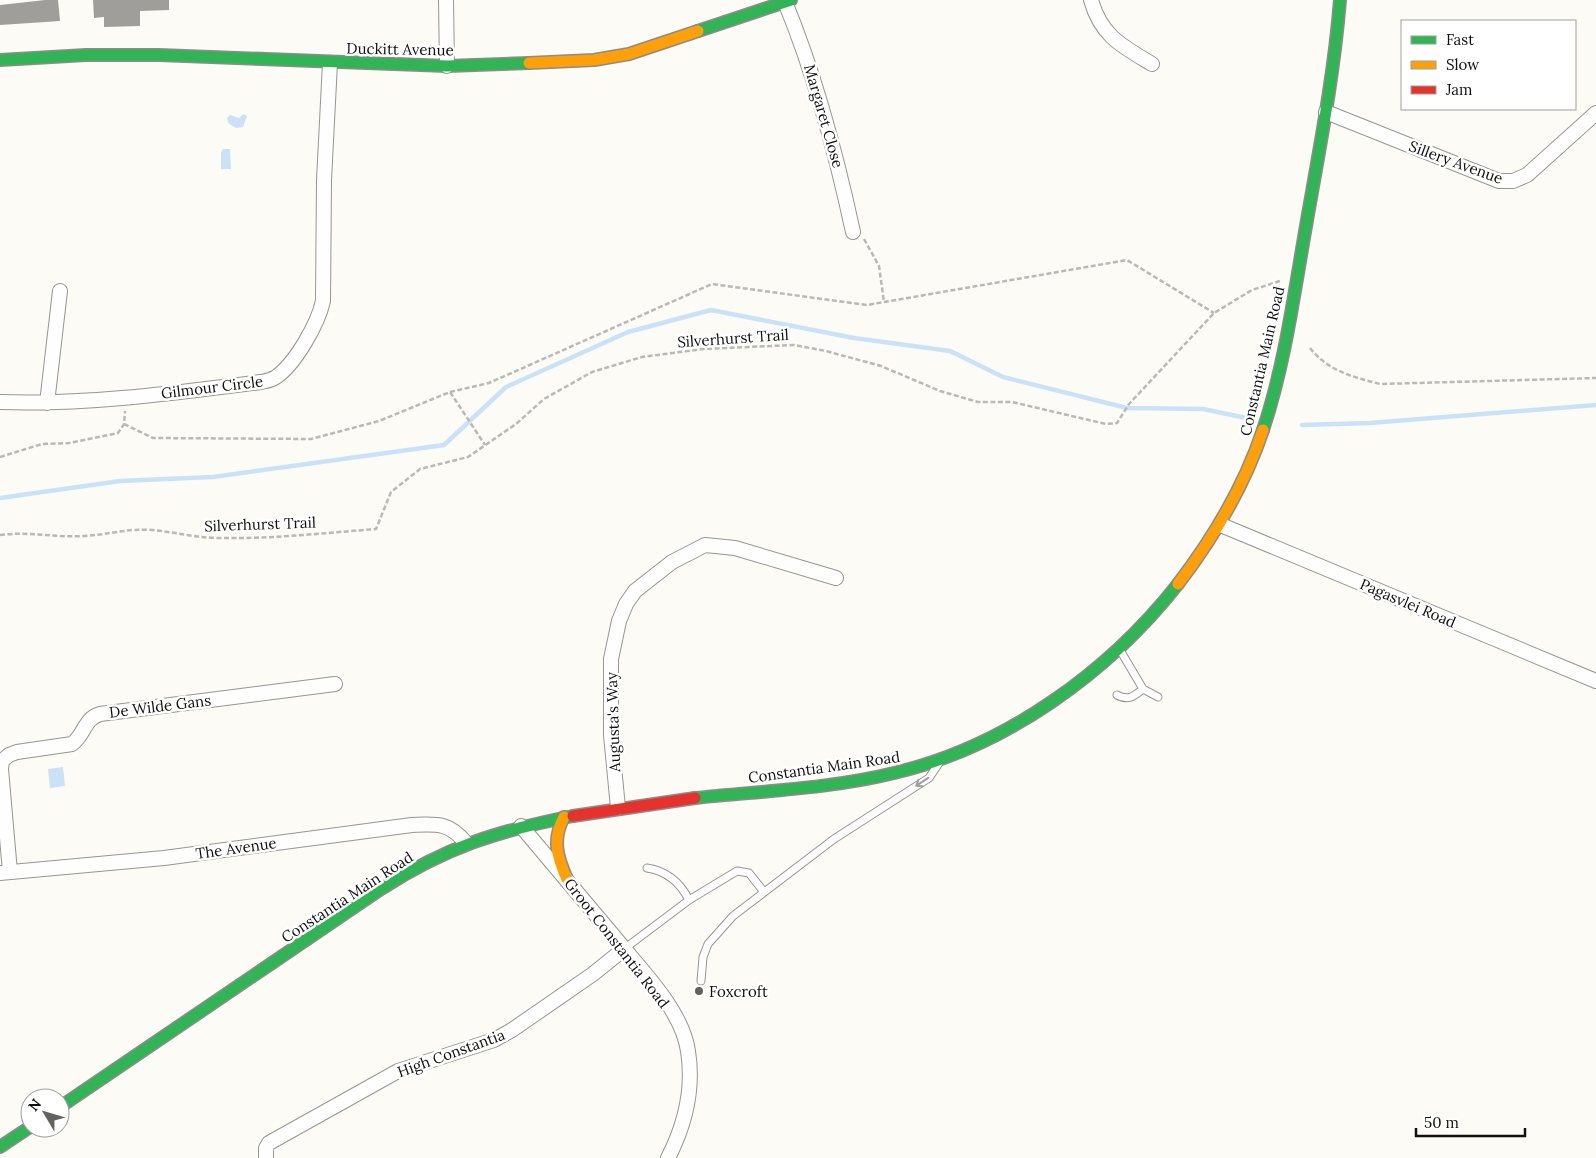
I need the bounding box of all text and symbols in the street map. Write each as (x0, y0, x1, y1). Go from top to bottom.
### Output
legend (1401, 20, 1576, 110)
text: Fast (1446, 30, 1474, 49)
street label: Duckitt Avenue (346, 39, 454, 59)
text: Slow (1446, 55, 1479, 74)
street label: Margaret Close (800, 62, 848, 170)
text: Jam (1445, 80, 1473, 99)
street label: Sillery Avenue (1406, 136, 1506, 188)
street label: Constantia Main Road (1236, 284, 1288, 438)
street label: Silverhurst Trail (677, 325, 789, 351)
street label: Gilmour Circle (160, 371, 264, 403)
street label: Silverhurst Trail (204, 513, 316, 535)
street label: Pagasvlei Road (1357, 574, 1459, 632)
street label: Augusta's Way (602, 672, 624, 773)
street label: De Wilde Gans (108, 690, 212, 722)
street label: Constantia Main Road (747, 747, 901, 787)
one-way arrow (915, 777, 929, 787)
street label: The Avenue (194, 833, 278, 863)
street label: Constantia Main Road (278, 847, 416, 947)
street label: Groot Constantia Road (560, 874, 674, 1012)
place label: Foxcroft (709, 982, 768, 1001)
marker: Foxcroft (693, 985, 705, 997)
street label: High Constantia (395, 1025, 508, 1081)
north arrow (20, 1088, 70, 1138)
text: N (24, 1095, 45, 1115)
scale bar (1416, 1106, 1525, 1138)
text: 50 m (1424, 1113, 1459, 1132)

